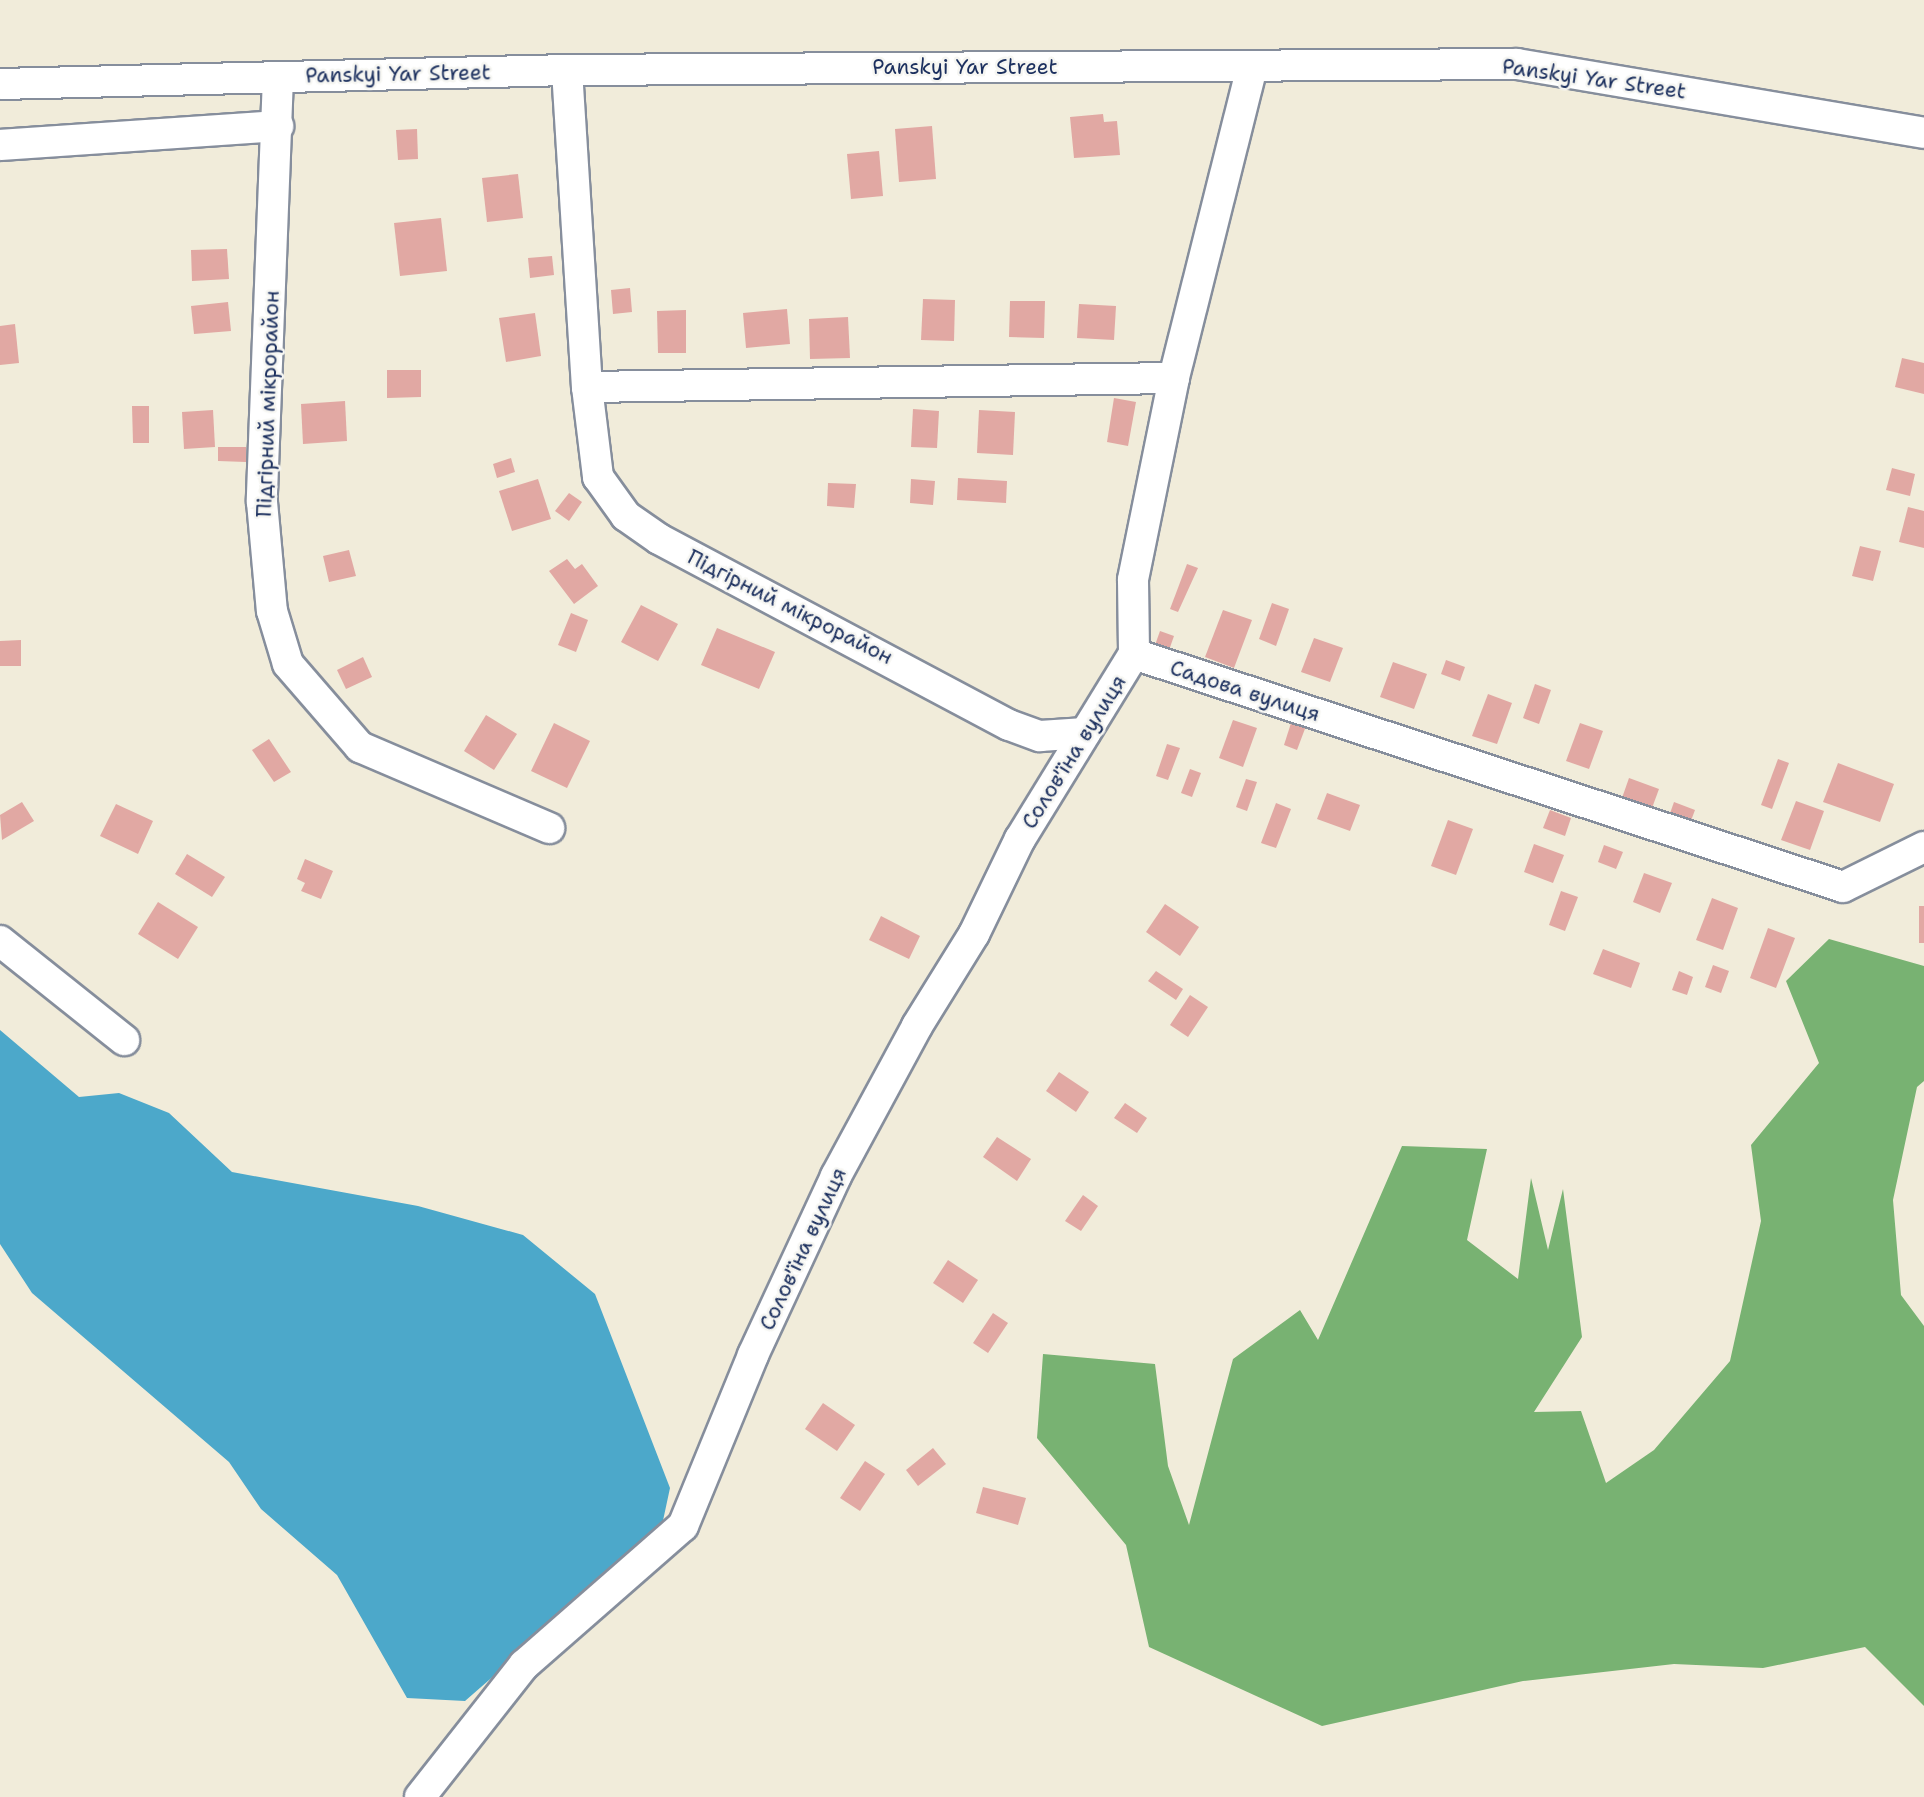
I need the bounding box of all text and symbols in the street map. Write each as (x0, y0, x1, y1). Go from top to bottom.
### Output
street label: Panskyi Yar Street (872, 54, 1058, 80)
street label: Panskyi Yar Street (1500, 54, 1688, 104)
street label: Panskyi Yar Street (305, 60, 491, 88)
street label: Підгірний мікрорайон (251, 290, 285, 518)
street label: Підгірний мікрорайон (683, 544, 897, 670)
street label: Садова вулиця (1167, 655, 1323, 727)
street label: Солов'їна вулиця (1017, 671, 1131, 833)
street label: Солов'їна вулиця (754, 1164, 852, 1334)

